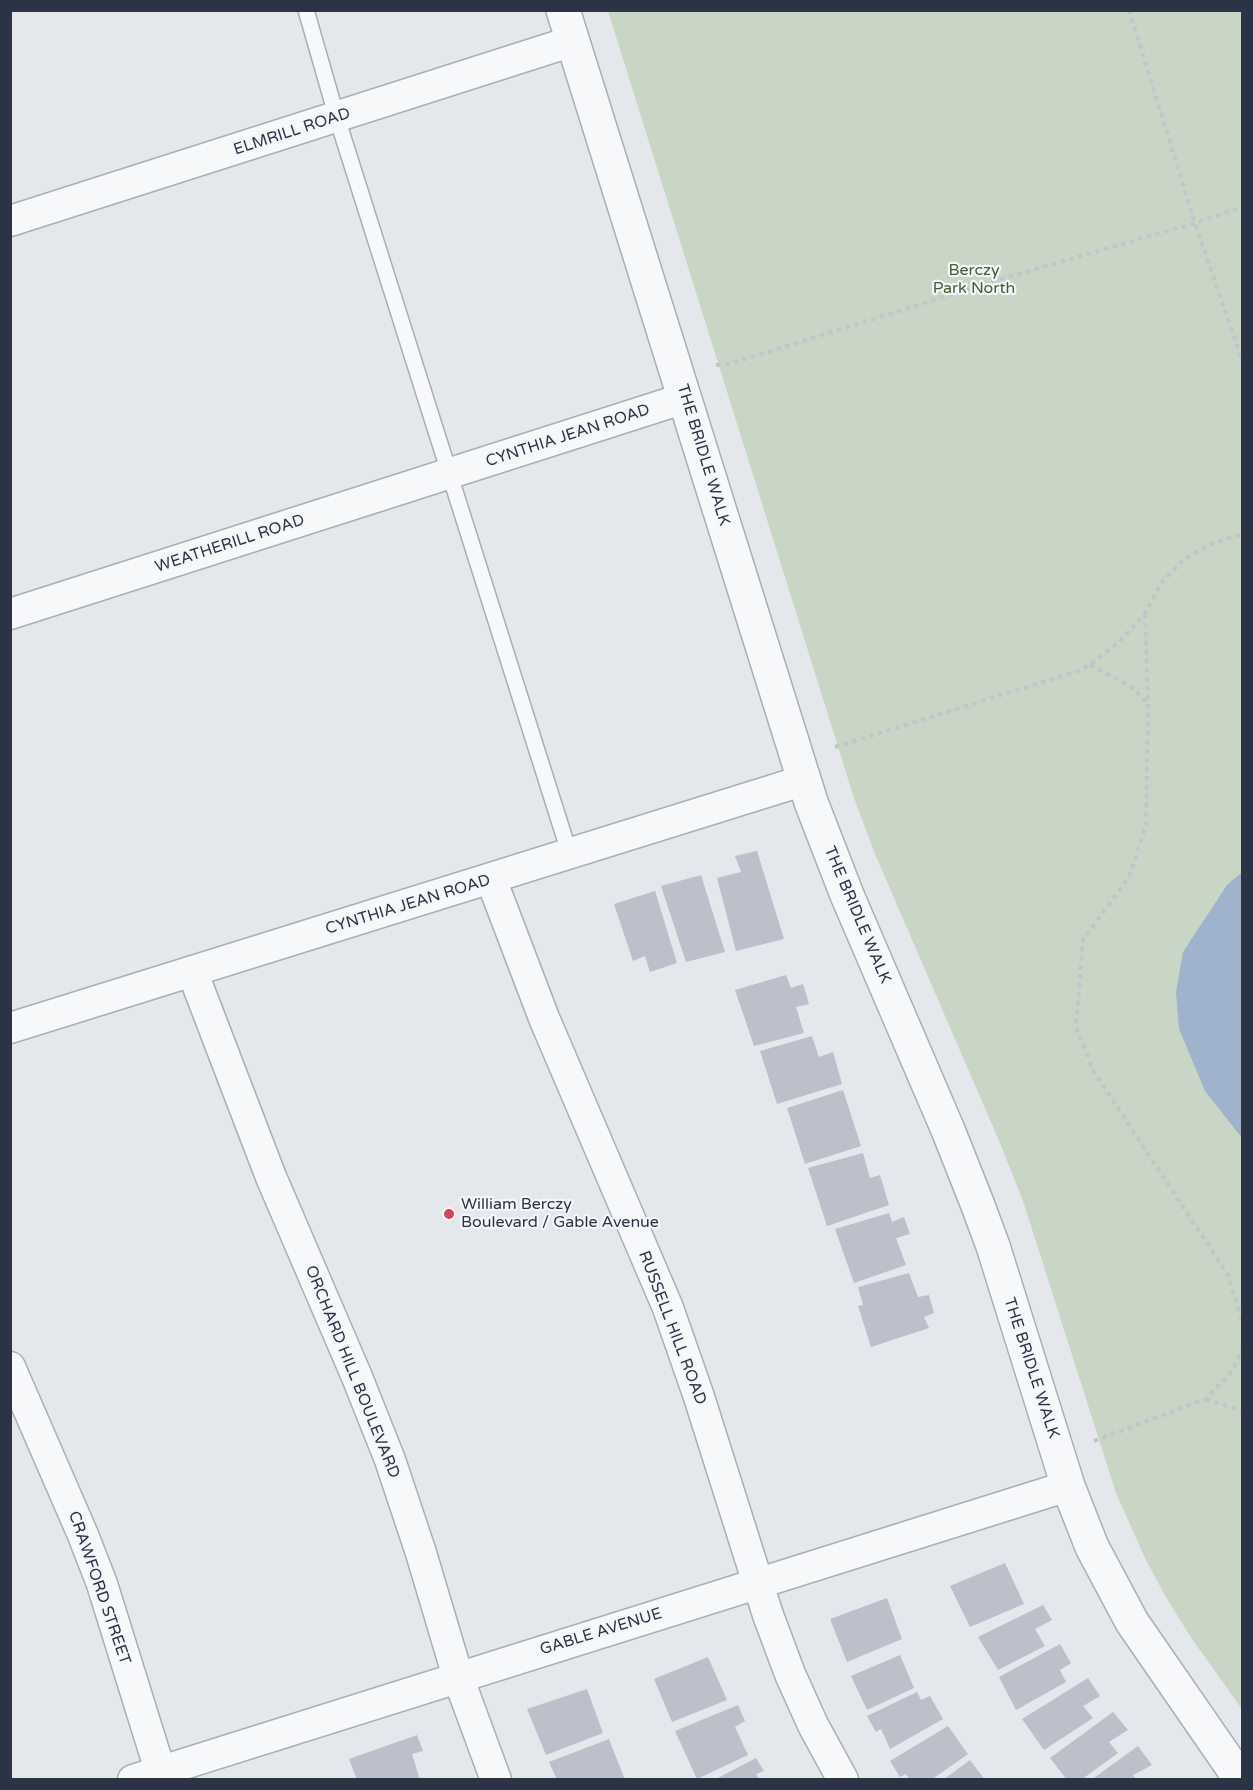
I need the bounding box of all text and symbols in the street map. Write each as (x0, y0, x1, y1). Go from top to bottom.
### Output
street label: ELMRILL ROAD (231, 104, 353, 160)
park label: Berczy Park North (933, 261, 1015, 299)
street label: THE BRIDLE WALK (672, 382, 734, 528)
street label: CYNTHIA JEAN ROAD (484, 400, 652, 472)
street label: WEATHERILL ROAD (153, 511, 307, 577)
street label: THE BRIDLE WALK (819, 844, 895, 986)
street label: CYNTHIA JEAN ROAD (323, 871, 493, 939)
place label: William Berczy Boulevard / Gable Avenue (461, 1195, 659, 1233)
marker: William Berczy Boulevard / Gable Avenue (442, 1207, 456, 1221)
street label: RUSSELL HILL ROAD (634, 1248, 710, 1408)
street label: ORCHARD HILL BOULEVARD (300, 1263, 404, 1481)
street label: THE BRIDLE WALK (999, 1295, 1063, 1441)
street label: CRAWFORD STREET (64, 1509, 134, 1667)
street label: GABLE AVENUE (538, 1604, 664, 1660)

